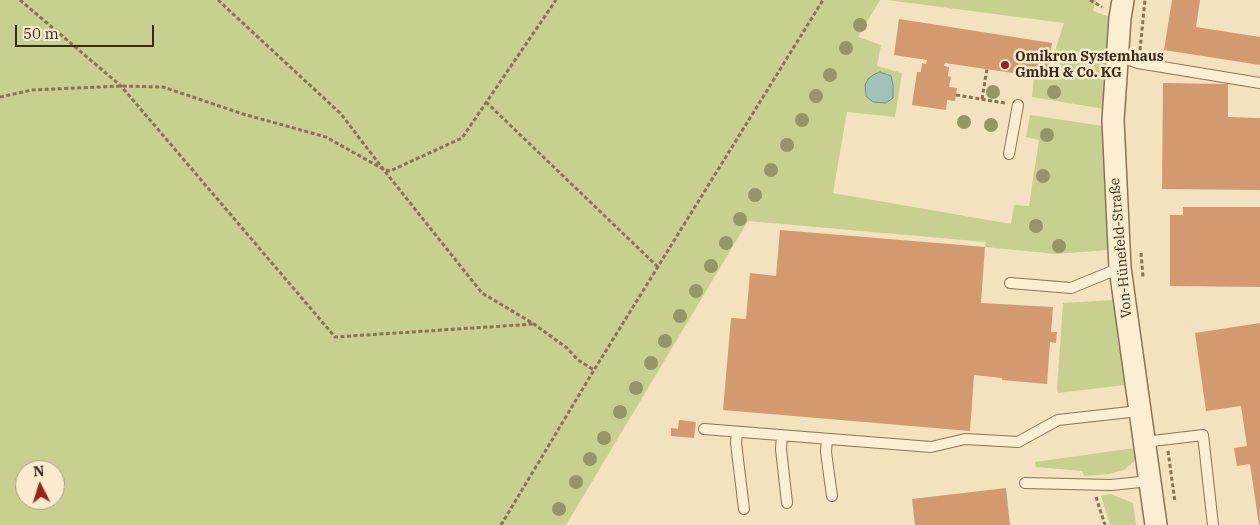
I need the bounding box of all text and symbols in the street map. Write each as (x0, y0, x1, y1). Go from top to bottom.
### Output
scale bar (18, 15, 156, 47)
text: 50 m (23, 24, 59, 43)
place label: Omikron Systemhaus GmbH & Co. KG (1015, 49, 1164, 82)
marker: Omikron Systemhaus GmbH & Co. KG (999, 59, 1011, 71)
street label: Von-Hünefeld-Straße (1107, 177, 1135, 319)
north arrow (15, 460, 65, 510)
text: N (32, 462, 45, 481)

